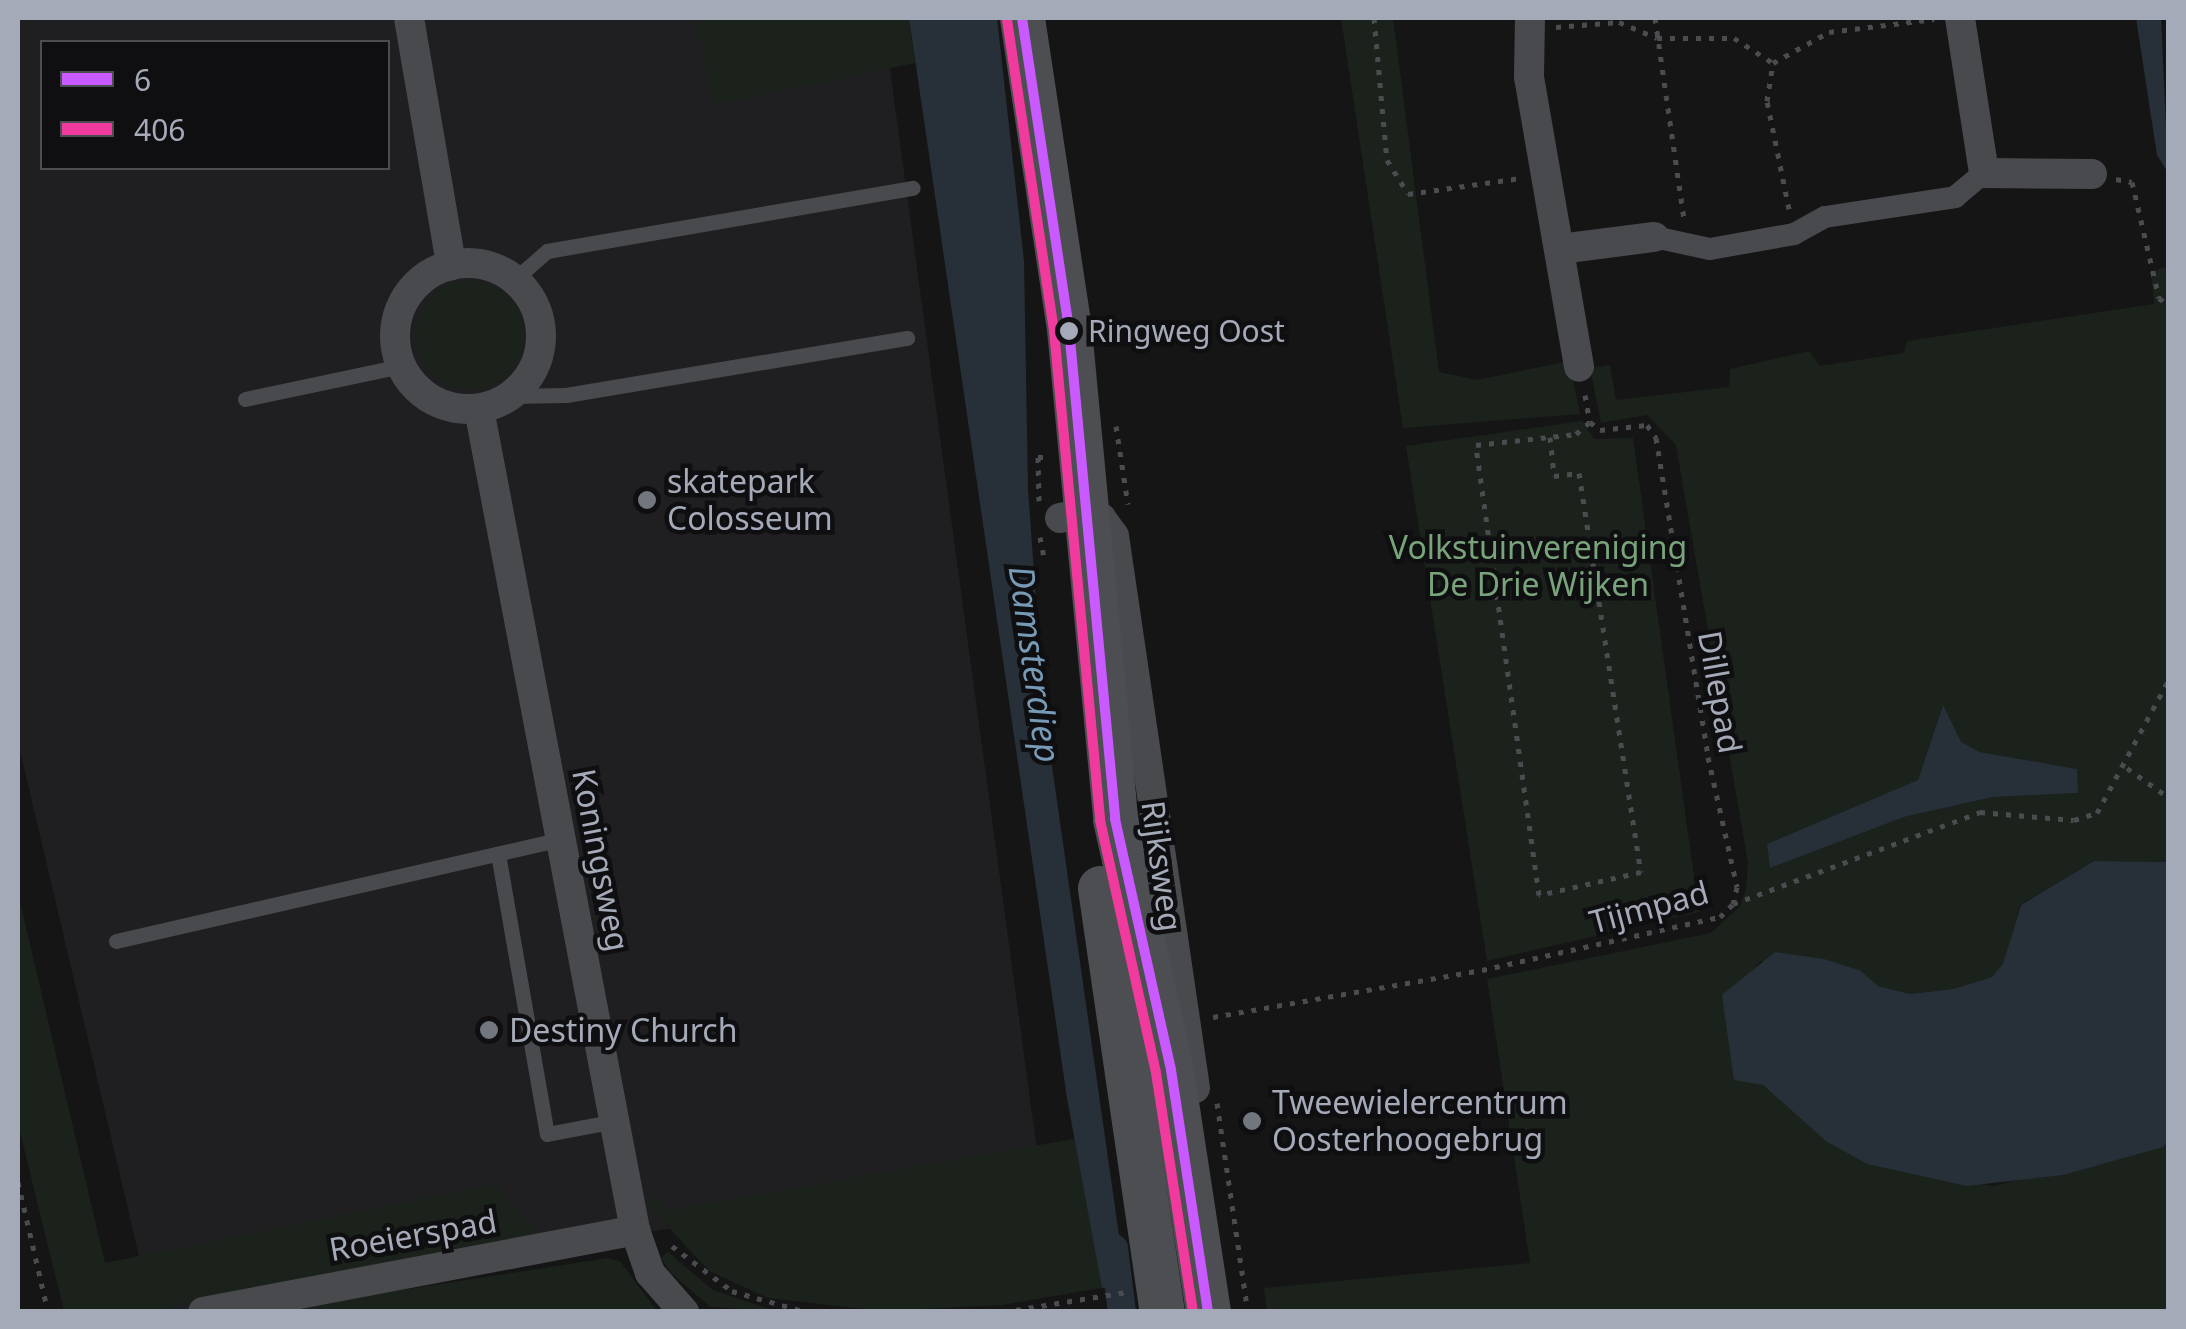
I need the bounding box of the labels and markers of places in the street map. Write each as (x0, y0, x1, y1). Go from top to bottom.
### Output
place label: Ringweg Oost (1088, 313, 1285, 349)
marker: Ringweg Oost (1059, 321, 1079, 341)
place label: skatepark Colosseum (667, 463, 833, 538)
marker: skatepark Colosseum (636, 489, 658, 511)
place label: Destiny Church (509, 1011, 737, 1049)
marker: Destiny Church (478, 1019, 500, 1041)
place label: Tweewielercentrum Oosterhoogebrug (1272, 1084, 1568, 1159)
marker: Tweewielercentrum Oosterhoogebrug (1241, 1110, 1263, 1132)

